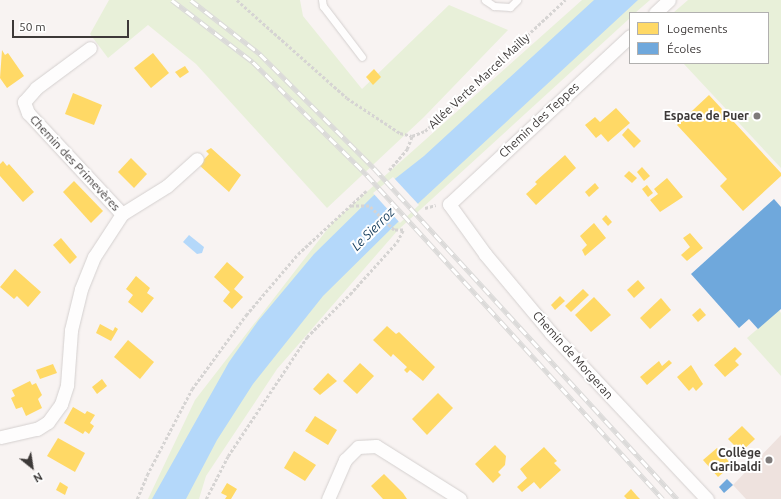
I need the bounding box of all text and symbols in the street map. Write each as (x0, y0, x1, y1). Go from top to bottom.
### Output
scale bar (14, 12, 131, 38)
legend (629, 12, 769, 64)
text: 50 m (19, 20, 46, 33)
text: Logements (667, 22, 727, 35)
street label: Allée Verte Marcel Mailly (425, 30, 533, 132)
text: Écoles (667, 42, 701, 55)
street label: Chemin des Teppes (496, 79, 582, 161)
place label: Espace de Puer (664, 109, 749, 123)
marker: Espace de Puer (752, 111, 762, 121)
street label: Chemin des Primevères (27, 112, 123, 214)
water label: Le Sierroz (348, 204, 398, 254)
street label: Chemin de Morgeran (530, 308, 616, 402)
place label: Collège Garibaldi (710, 446, 761, 474)
north arrow (12, 447, 52, 487)
marker: Collège Garibaldi (764, 455, 774, 465)
text: N (31, 470, 45, 485)

